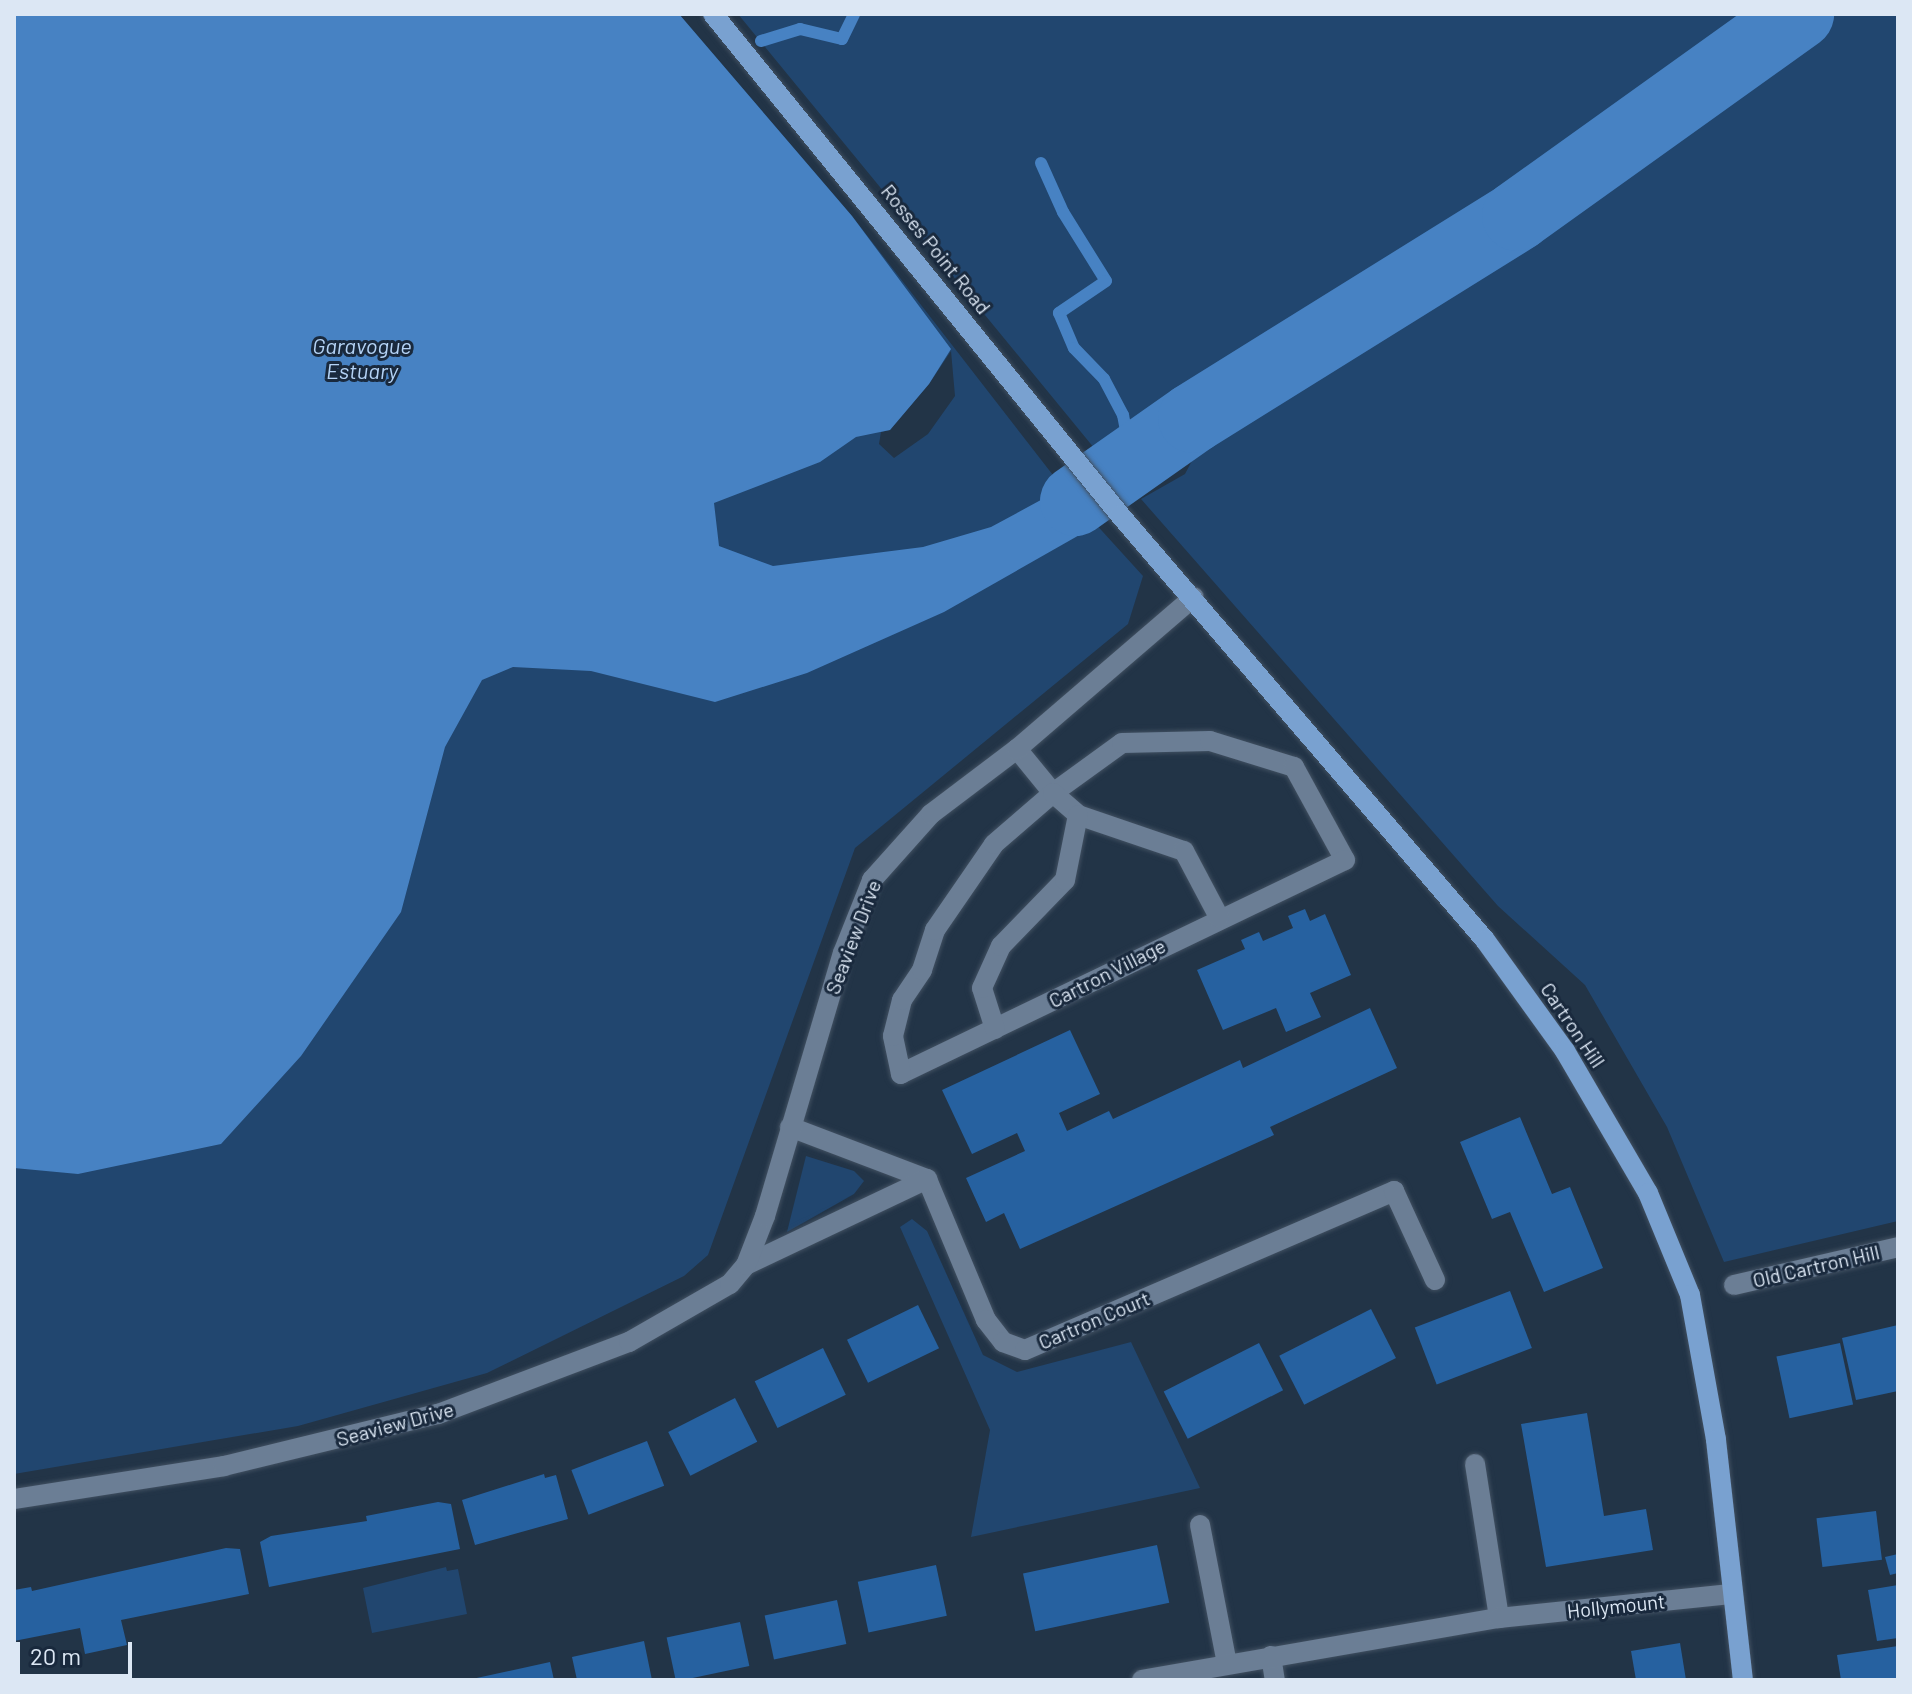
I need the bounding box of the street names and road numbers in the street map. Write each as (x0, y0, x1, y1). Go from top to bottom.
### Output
street label: Rosses Point Road (876, 179, 996, 319)
street label: Seaview Drive (820, 877, 886, 997)
street label: Cartron Village (1045, 933, 1169, 1013)
street label: Cartron Hill (1536, 978, 1610, 1072)
street label: Old Cartron Hill (1750, 1240, 1882, 1292)
street label: Cartron Court (1035, 1286, 1153, 1354)
street label: Seaview Drive (334, 1397, 456, 1451)
street label: Hollymount (1566, 1589, 1666, 1623)

